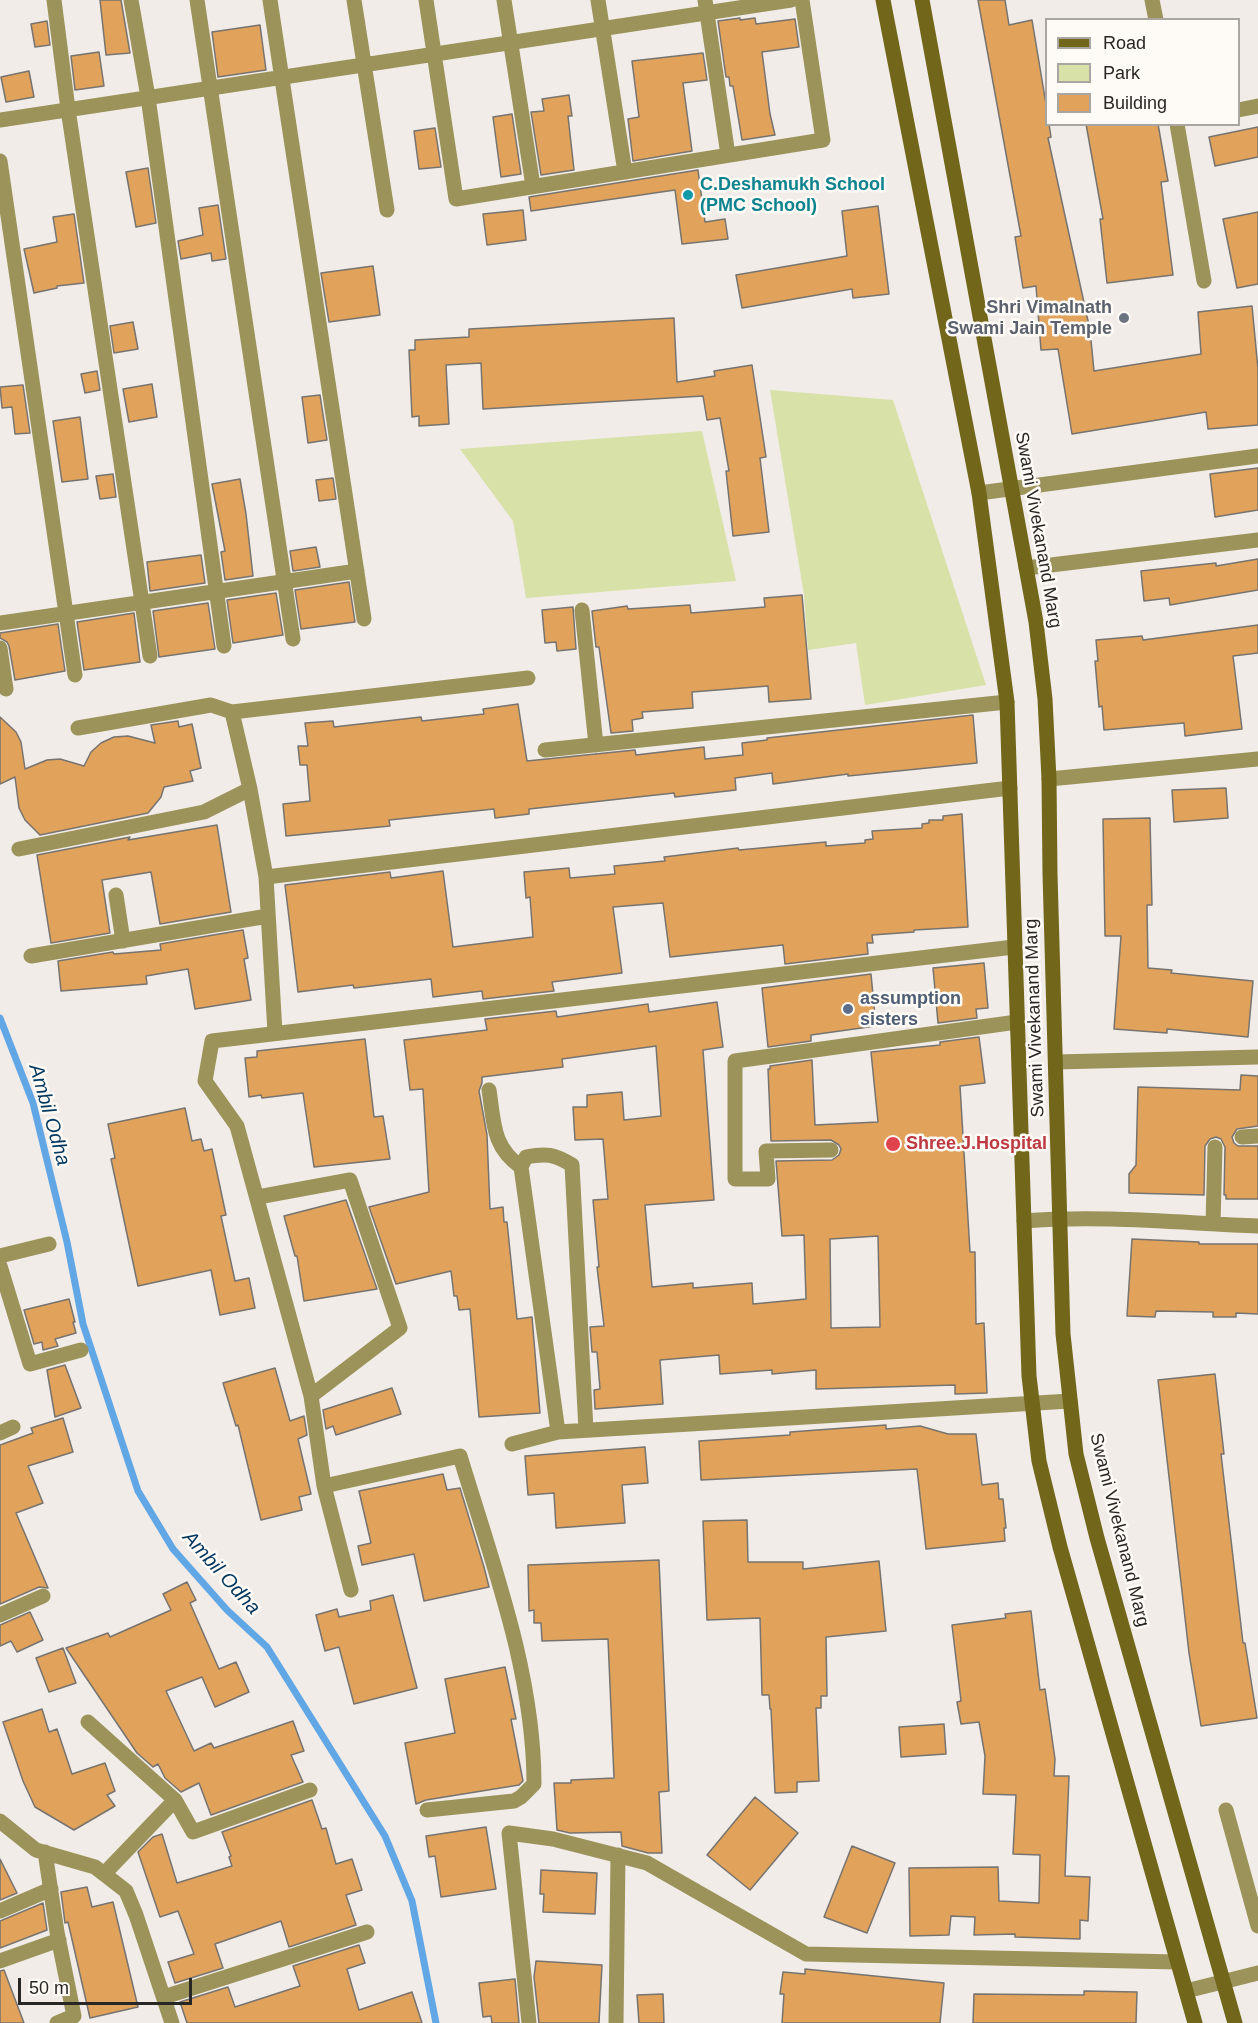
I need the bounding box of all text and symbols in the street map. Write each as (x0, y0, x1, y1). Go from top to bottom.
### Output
legend (1045, 18, 1240, 126)
text: Road (1103, 33, 1146, 53)
text: Park (1103, 63, 1140, 83)
text: Building (1103, 93, 1167, 113)
place label: C.Deshamukh School (PMC School) (700, 174, 885, 216)
marker: C.Deshamukh School (PMC School) (681, 188, 695, 202)
place label: Shri Vimalnath Swami Jain Temple (947, 297, 1112, 340)
marker: Shri Vimalnath Swami Jain Temple (1117, 311, 1131, 325)
street label: Swami Vivekanand Marg (1010, 430, 1066, 630)
street label: Swami Vivekanand Marg (1021, 918, 1049, 1118)
place label: assumption sisters (860, 988, 961, 1030)
marker: assumption sisters (841, 1002, 855, 1016)
water label: Ambil Odha (23, 1061, 75, 1169)
place label: Shree.J.Hospital (906, 1133, 1047, 1155)
marker: Shree.J.Hospital (884, 1135, 902, 1153)
street label: Swami Vivekanand Marg (1084, 1431, 1154, 1629)
water label: Ambil Odha (177, 1526, 265, 1620)
scale bar (21, 1966, 195, 2004)
text: 50 m (29, 1978, 69, 1998)

